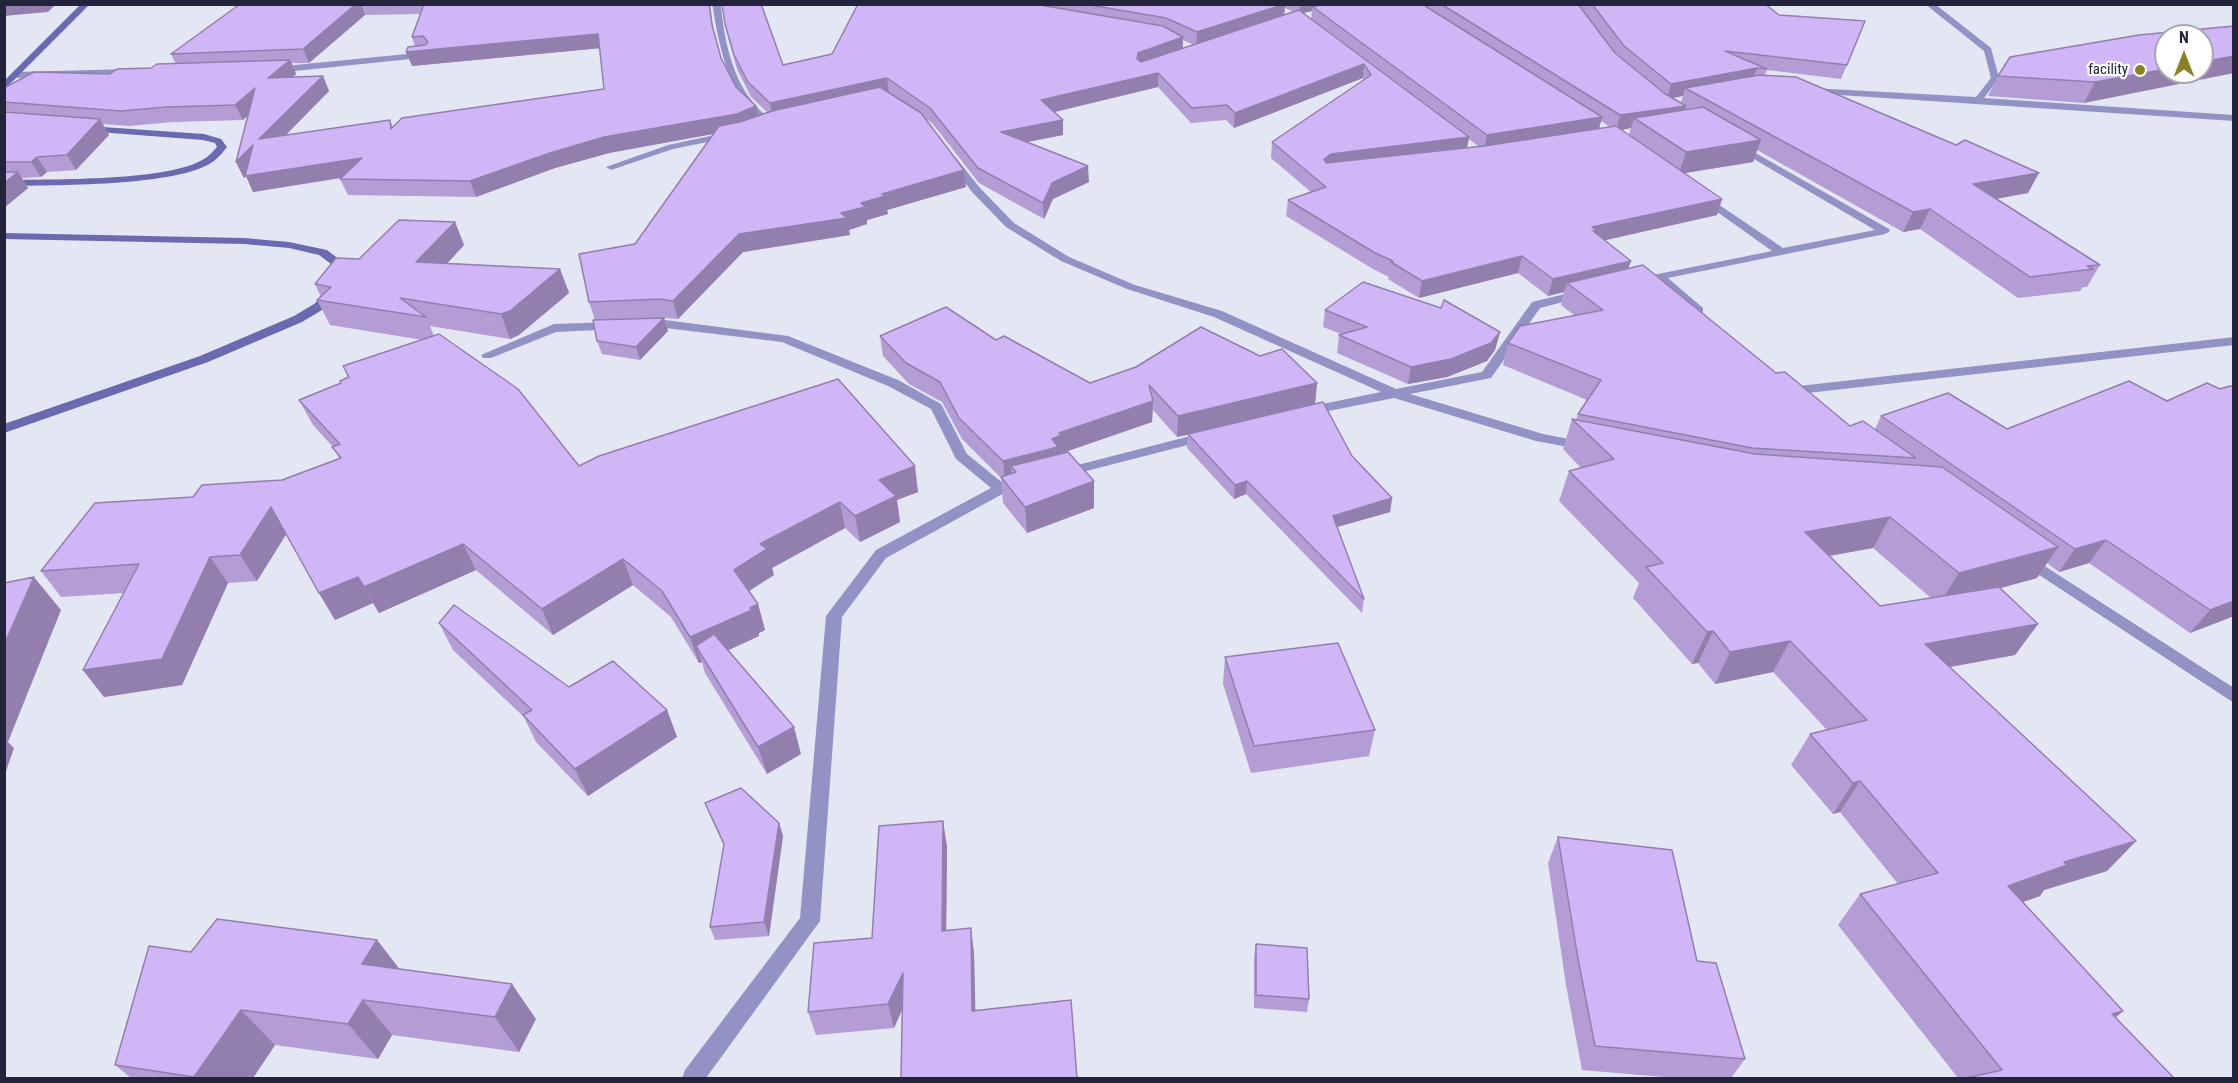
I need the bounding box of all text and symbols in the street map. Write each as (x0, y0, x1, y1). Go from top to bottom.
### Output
north arrow (2154, 24, 2214, 84)
text: N (2179, 28, 2189, 47)
place label: facility (2088, 61, 2128, 79)
marker: facility (2133, 63, 2147, 77)

